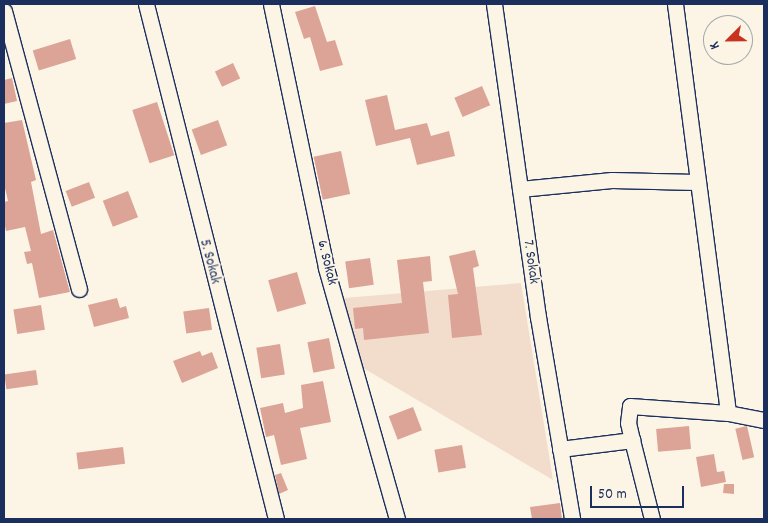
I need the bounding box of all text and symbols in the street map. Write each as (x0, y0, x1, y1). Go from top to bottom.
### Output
north arrow (703, 15, 753, 65)
text: K (705, 39, 726, 52)
street label: 5. Sokak (194, 238, 224, 286)
street label: 6. Sokak (312, 239, 340, 287)
street label: 7. Sokak (518, 239, 542, 285)
scale bar (593, 476, 687, 508)
text: 50 m (598, 484, 627, 506)

